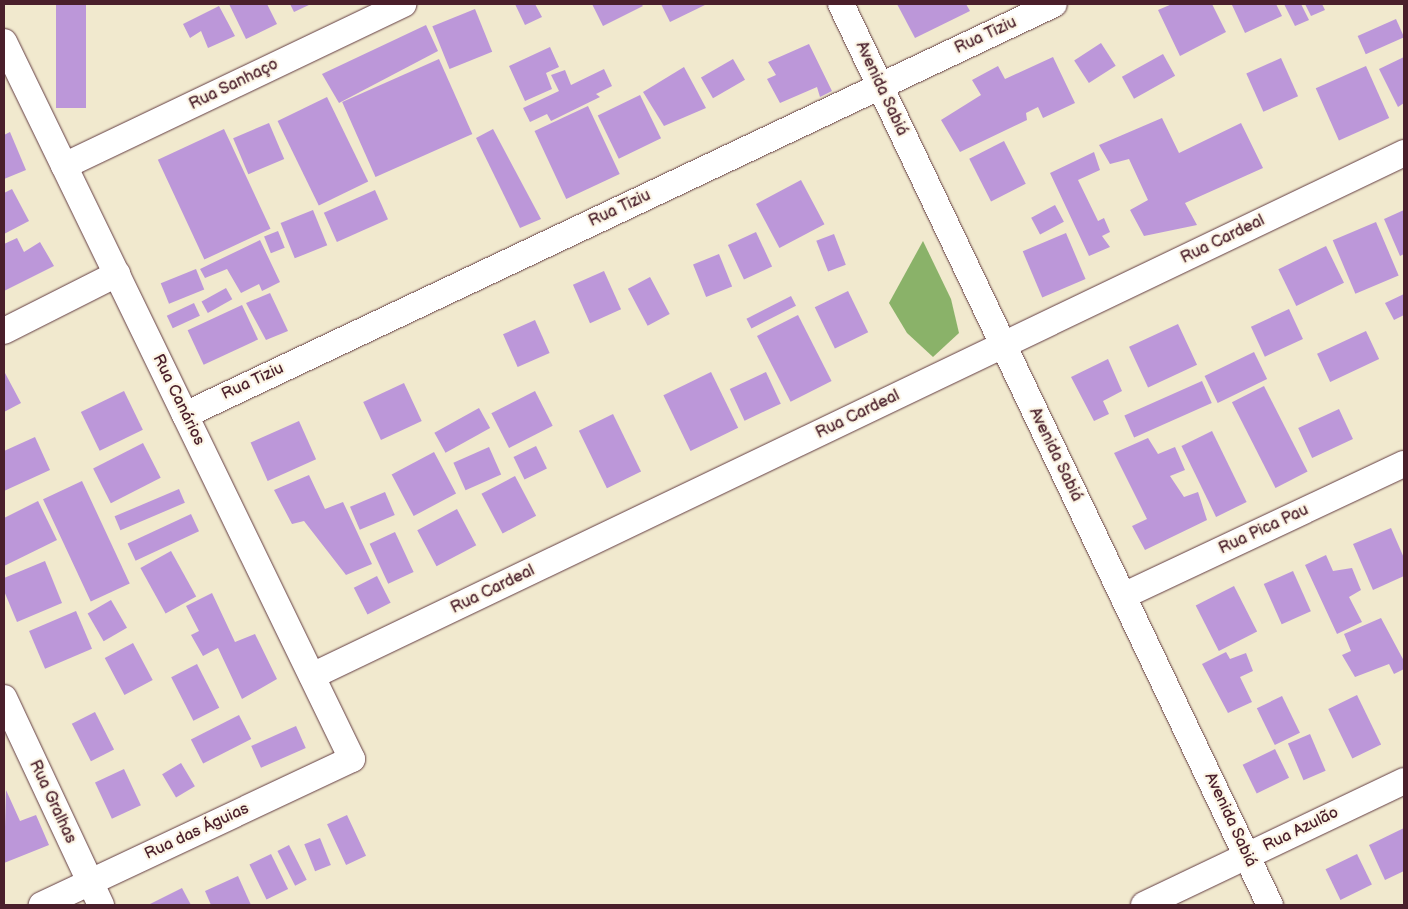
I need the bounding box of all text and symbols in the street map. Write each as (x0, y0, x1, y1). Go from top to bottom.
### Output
street label: Rua Tiziu (952, 13, 1020, 59)
street label: Avenida Sabiá (851, 39, 911, 139)
street label: Rua Sanhaço (186, 55, 282, 115)
street label: Rua Tiziu (586, 186, 654, 232)
street label: Rua Cardeal (1178, 211, 1268, 269)
street label: Rua Canários (148, 351, 208, 449)
street label: Rua Tiziu (219, 359, 287, 405)
street label: Rua Cardeal (813, 386, 903, 444)
street label: Avenida Sabiá (1024, 405, 1086, 505)
street label: Rua Pica Pau (1216, 501, 1312, 559)
street label: Rua Cardeal (448, 561, 538, 619)
street label: Rua Gralhas (24, 757, 80, 847)
street label: Avenida Sabiá (1200, 770, 1260, 870)
street label: Rua das Águias (142, 800, 252, 864)
street label: Rua Azulão (1260, 803, 1342, 857)

